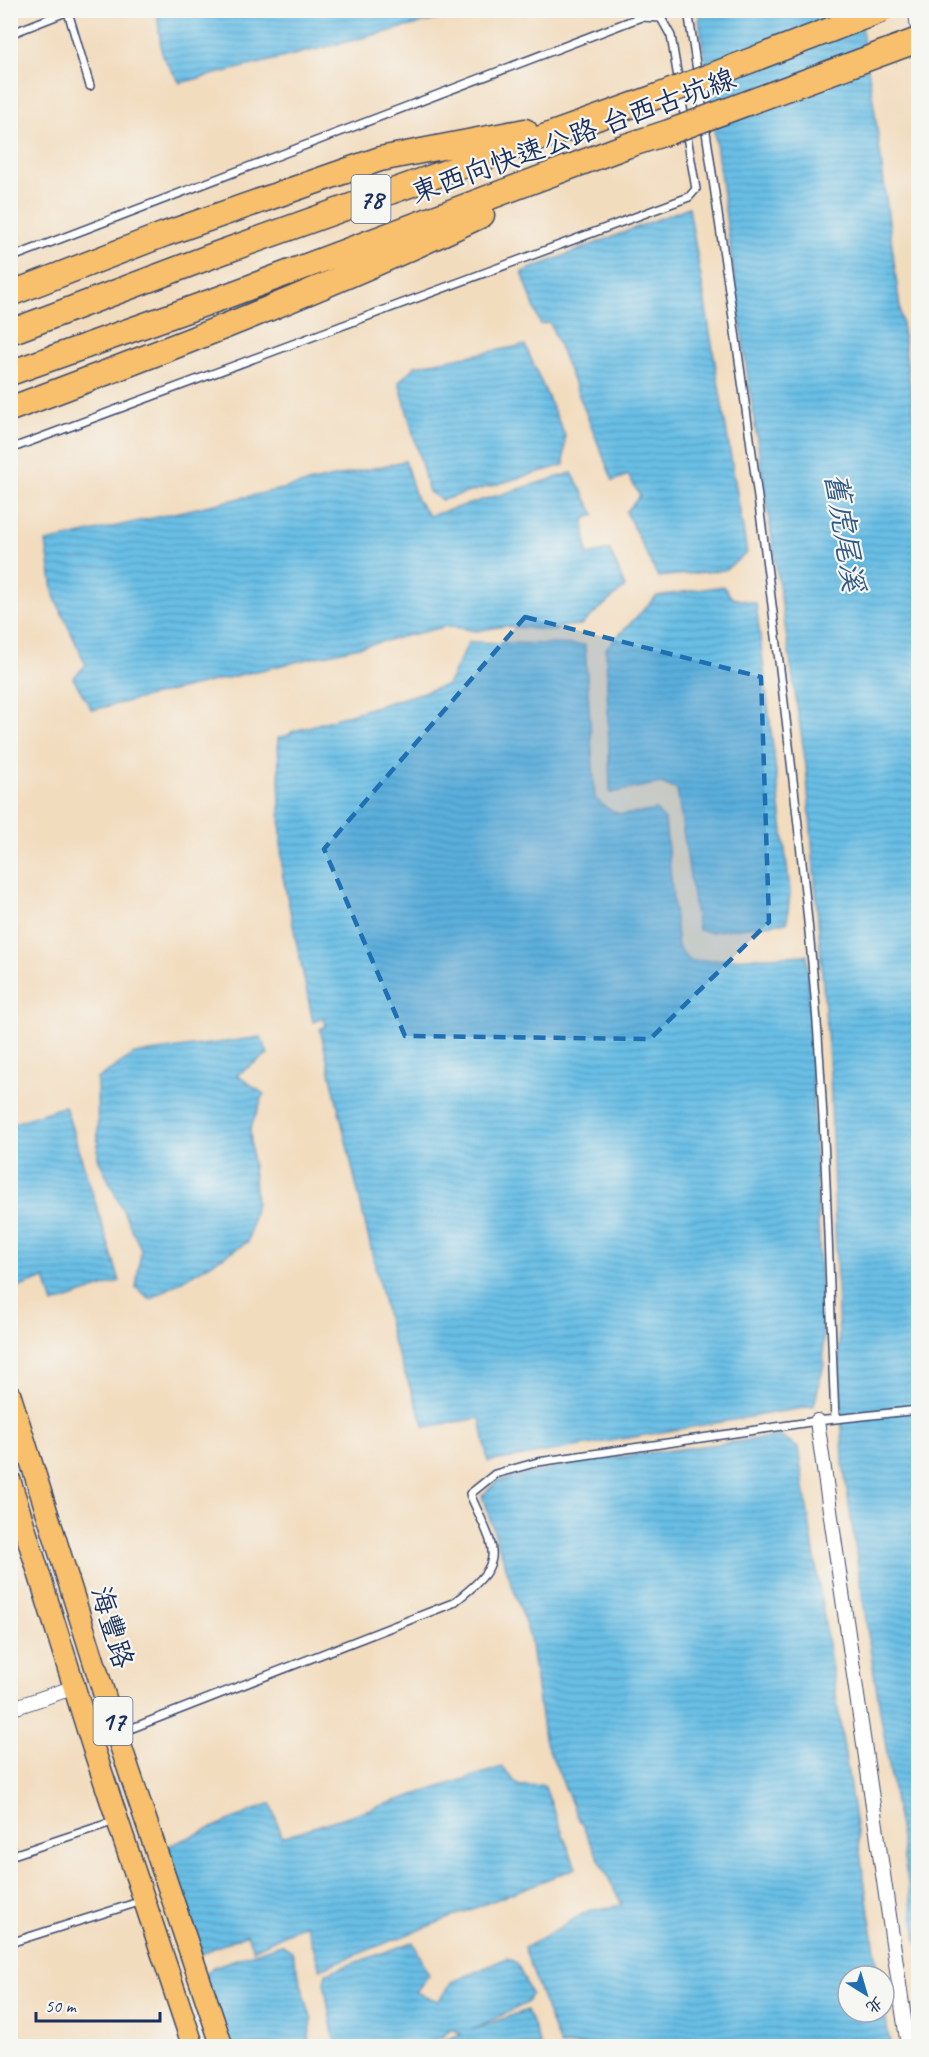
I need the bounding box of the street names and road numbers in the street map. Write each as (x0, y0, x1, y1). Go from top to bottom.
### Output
street label: 東西向快速公路 台西古坑線 (406, 60, 740, 211)
road number: 78 (352, 175, 391, 223)
street label: 海豐路 (84, 1582, 142, 1672)
road number: 17 (94, 1697, 132, 1745)

